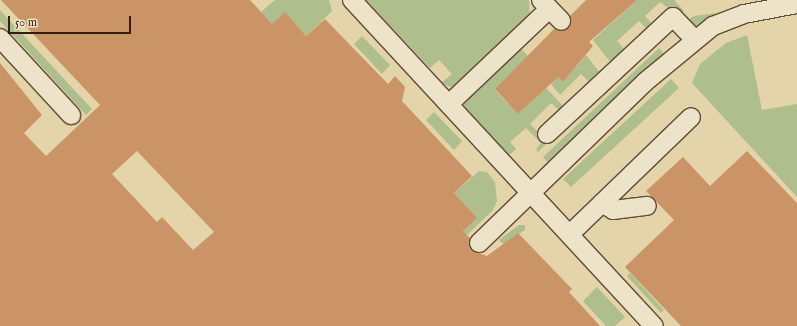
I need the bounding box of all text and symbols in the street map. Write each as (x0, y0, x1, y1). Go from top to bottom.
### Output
scale bar (10, 8, 133, 34)
text: 50 m (15, 15, 37, 30)

